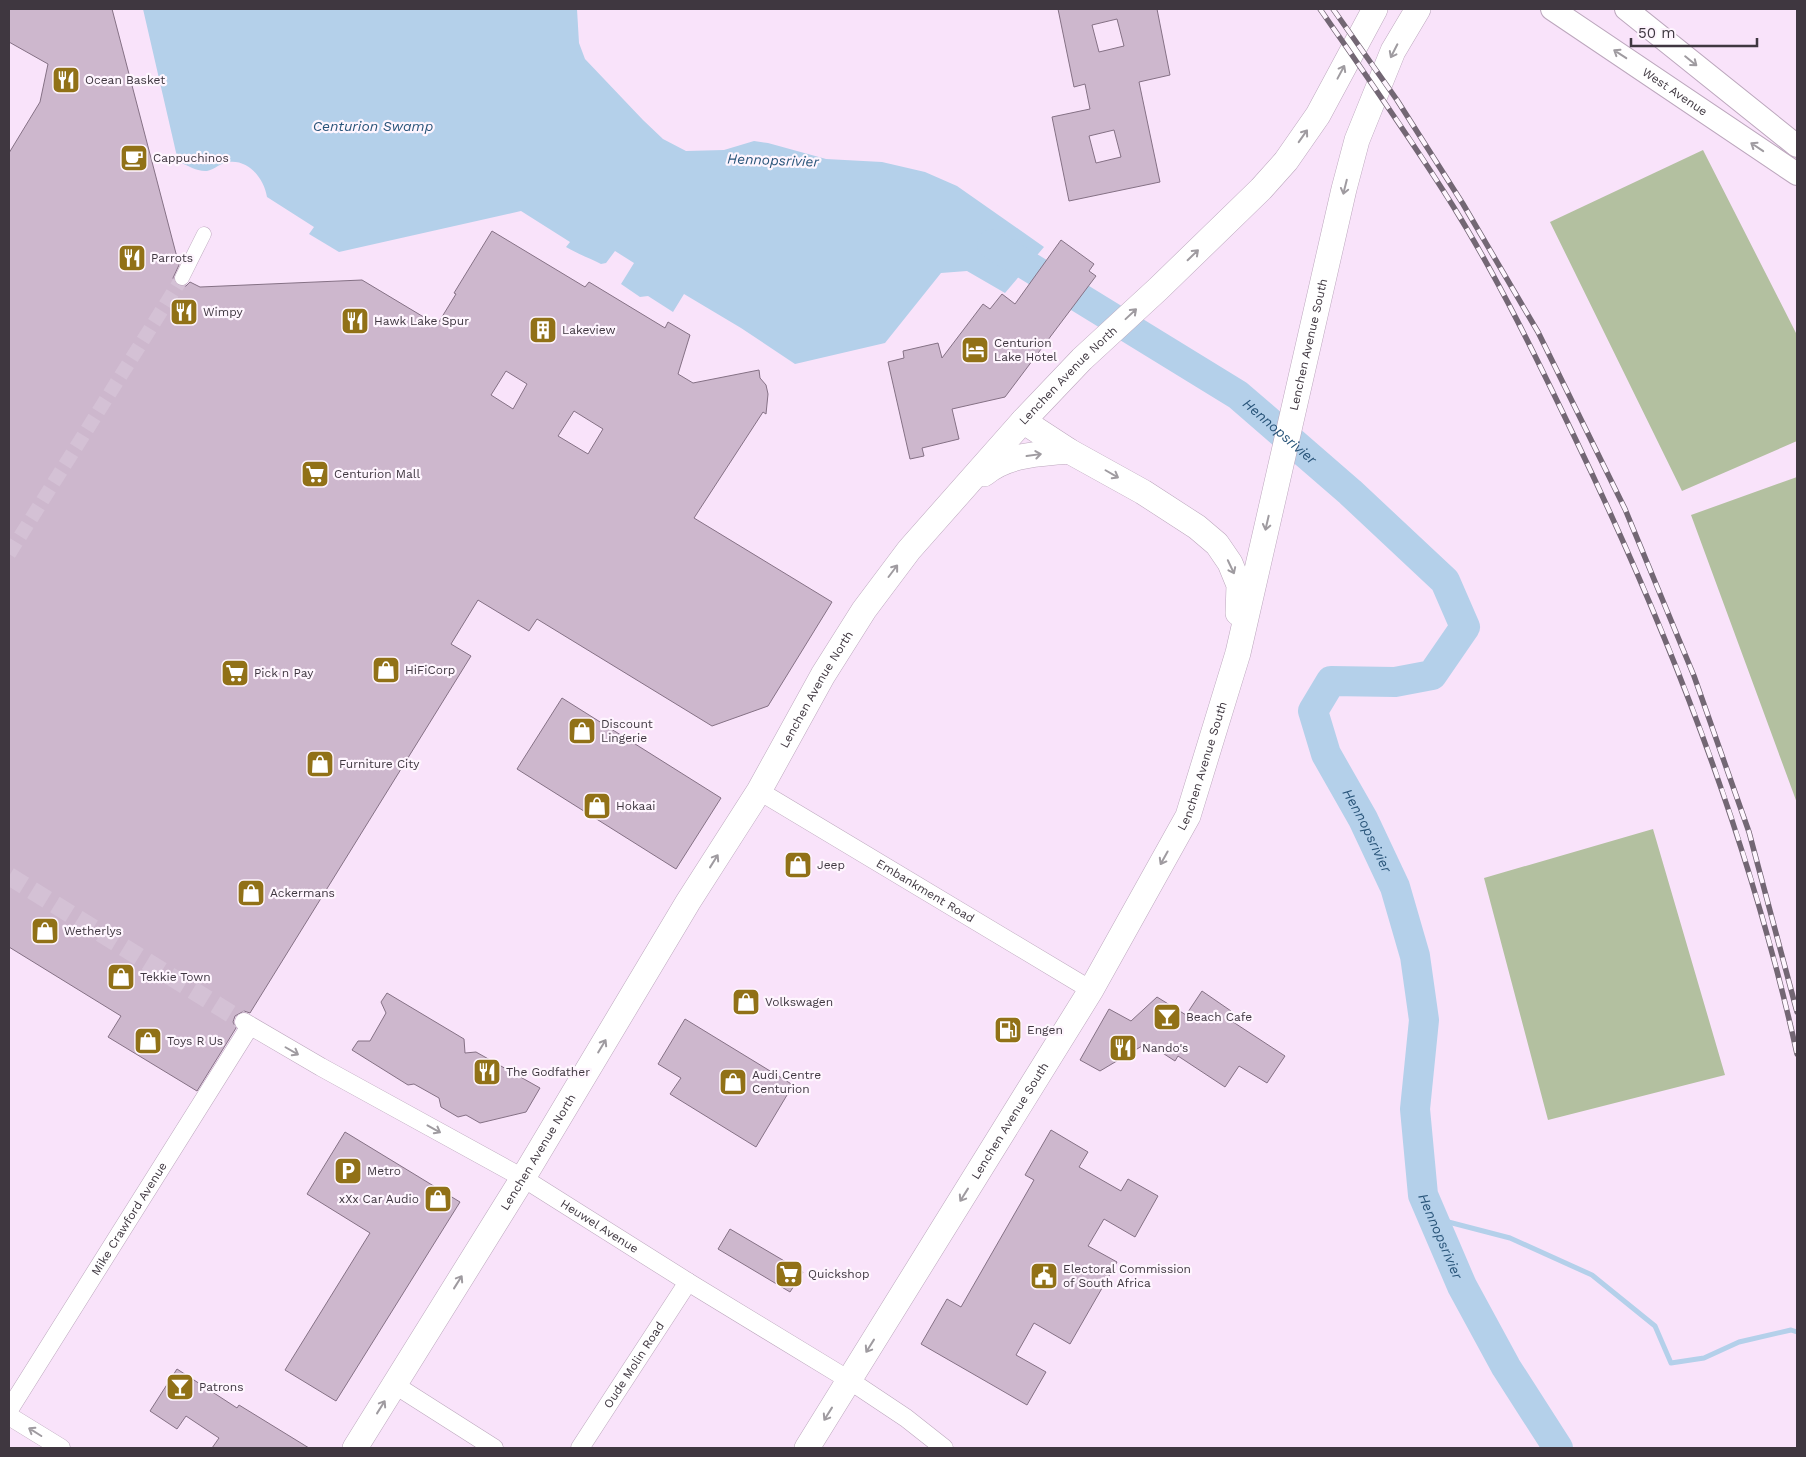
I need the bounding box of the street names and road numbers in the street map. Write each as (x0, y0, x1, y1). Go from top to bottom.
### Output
street label: West Avenue (1640, 65, 1710, 119)
street label: Lenchen Avenue South (1287, 277, 1330, 412)
street label: Lenchen Avenue North (1016, 323, 1120, 428)
street label: Lenchen Avenue North (777, 628, 856, 750)
street label: Lenchen Avenue South (1174, 700, 1230, 833)
street label: Embankment Road (874, 856, 977, 925)
street label: Lenchen Avenue South (968, 1060, 1051, 1182)
street label: Lenchen Avenue North (498, 1092, 579, 1213)
street label: Mike Crawford Avenue (88, 1159, 170, 1278)
street label: Heuwel Avenue (558, 1196, 641, 1256)
street label: Oude Molin Road (601, 1319, 667, 1411)

